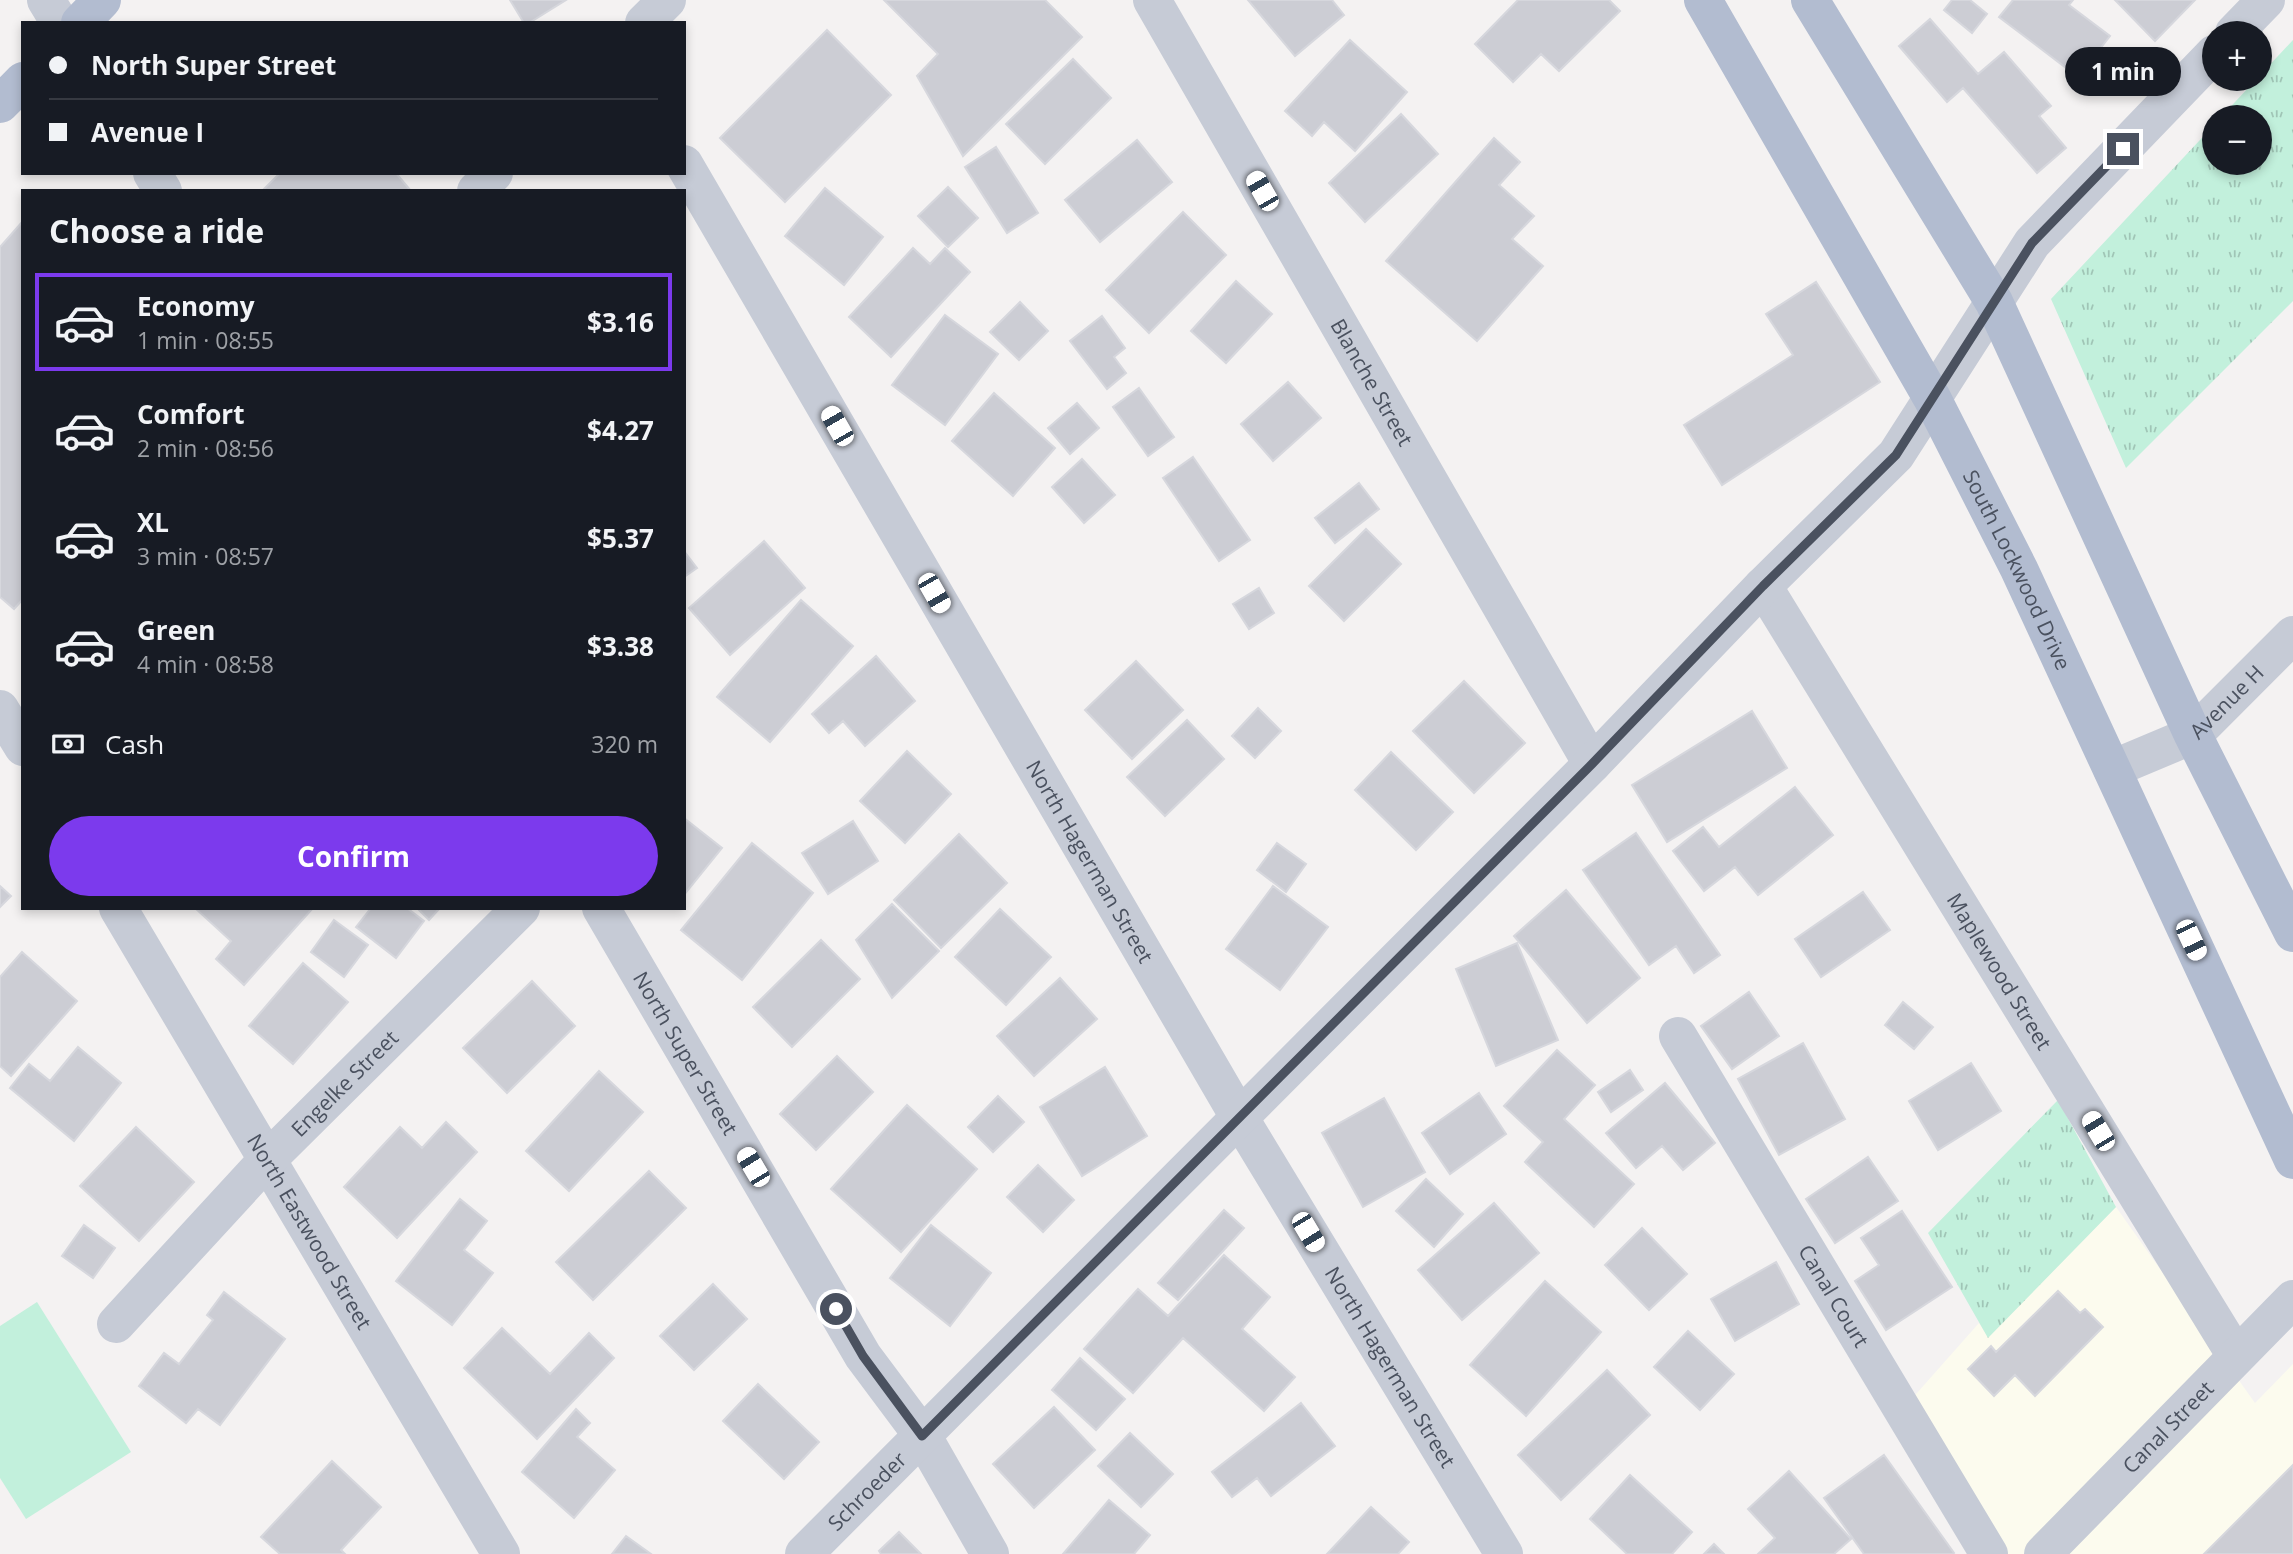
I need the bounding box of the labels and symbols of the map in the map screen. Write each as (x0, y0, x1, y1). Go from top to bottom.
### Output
callout: 1 min (2065, 47, 2181, 96)
route end (2107, 133, 2139, 165)
car (1243, 168, 1282, 214)
street label: Blanche Street (1324, 313, 1420, 451)
car (818, 403, 857, 449)
street label: South Lockwood Drive (1957, 465, 2078, 674)
car (915, 570, 954, 616)
street label: Avenue H (2183, 658, 2270, 745)
street label: North Hagerman Street (1020, 755, 1160, 968)
street label: Maplewood Street (1941, 887, 2058, 1055)
car (2173, 917, 2210, 963)
street label: North Super Street (627, 966, 745, 1140)
street label: Engelke Street (285, 1024, 404, 1142)
car (2079, 1108, 2118, 1154)
street label: North Eastwood Street (241, 1129, 378, 1334)
car (734, 1144, 773, 1190)
car (1289, 1209, 1328, 1255)
street label: Canal Court (1792, 1239, 1876, 1352)
street label: North Hagerman Street (1319, 1261, 1462, 1472)
route start (820, 1293, 852, 1325)
street label: Canal Street (2116, 1375, 2219, 1479)
street label: Schroeder (821, 1445, 913, 1537)

